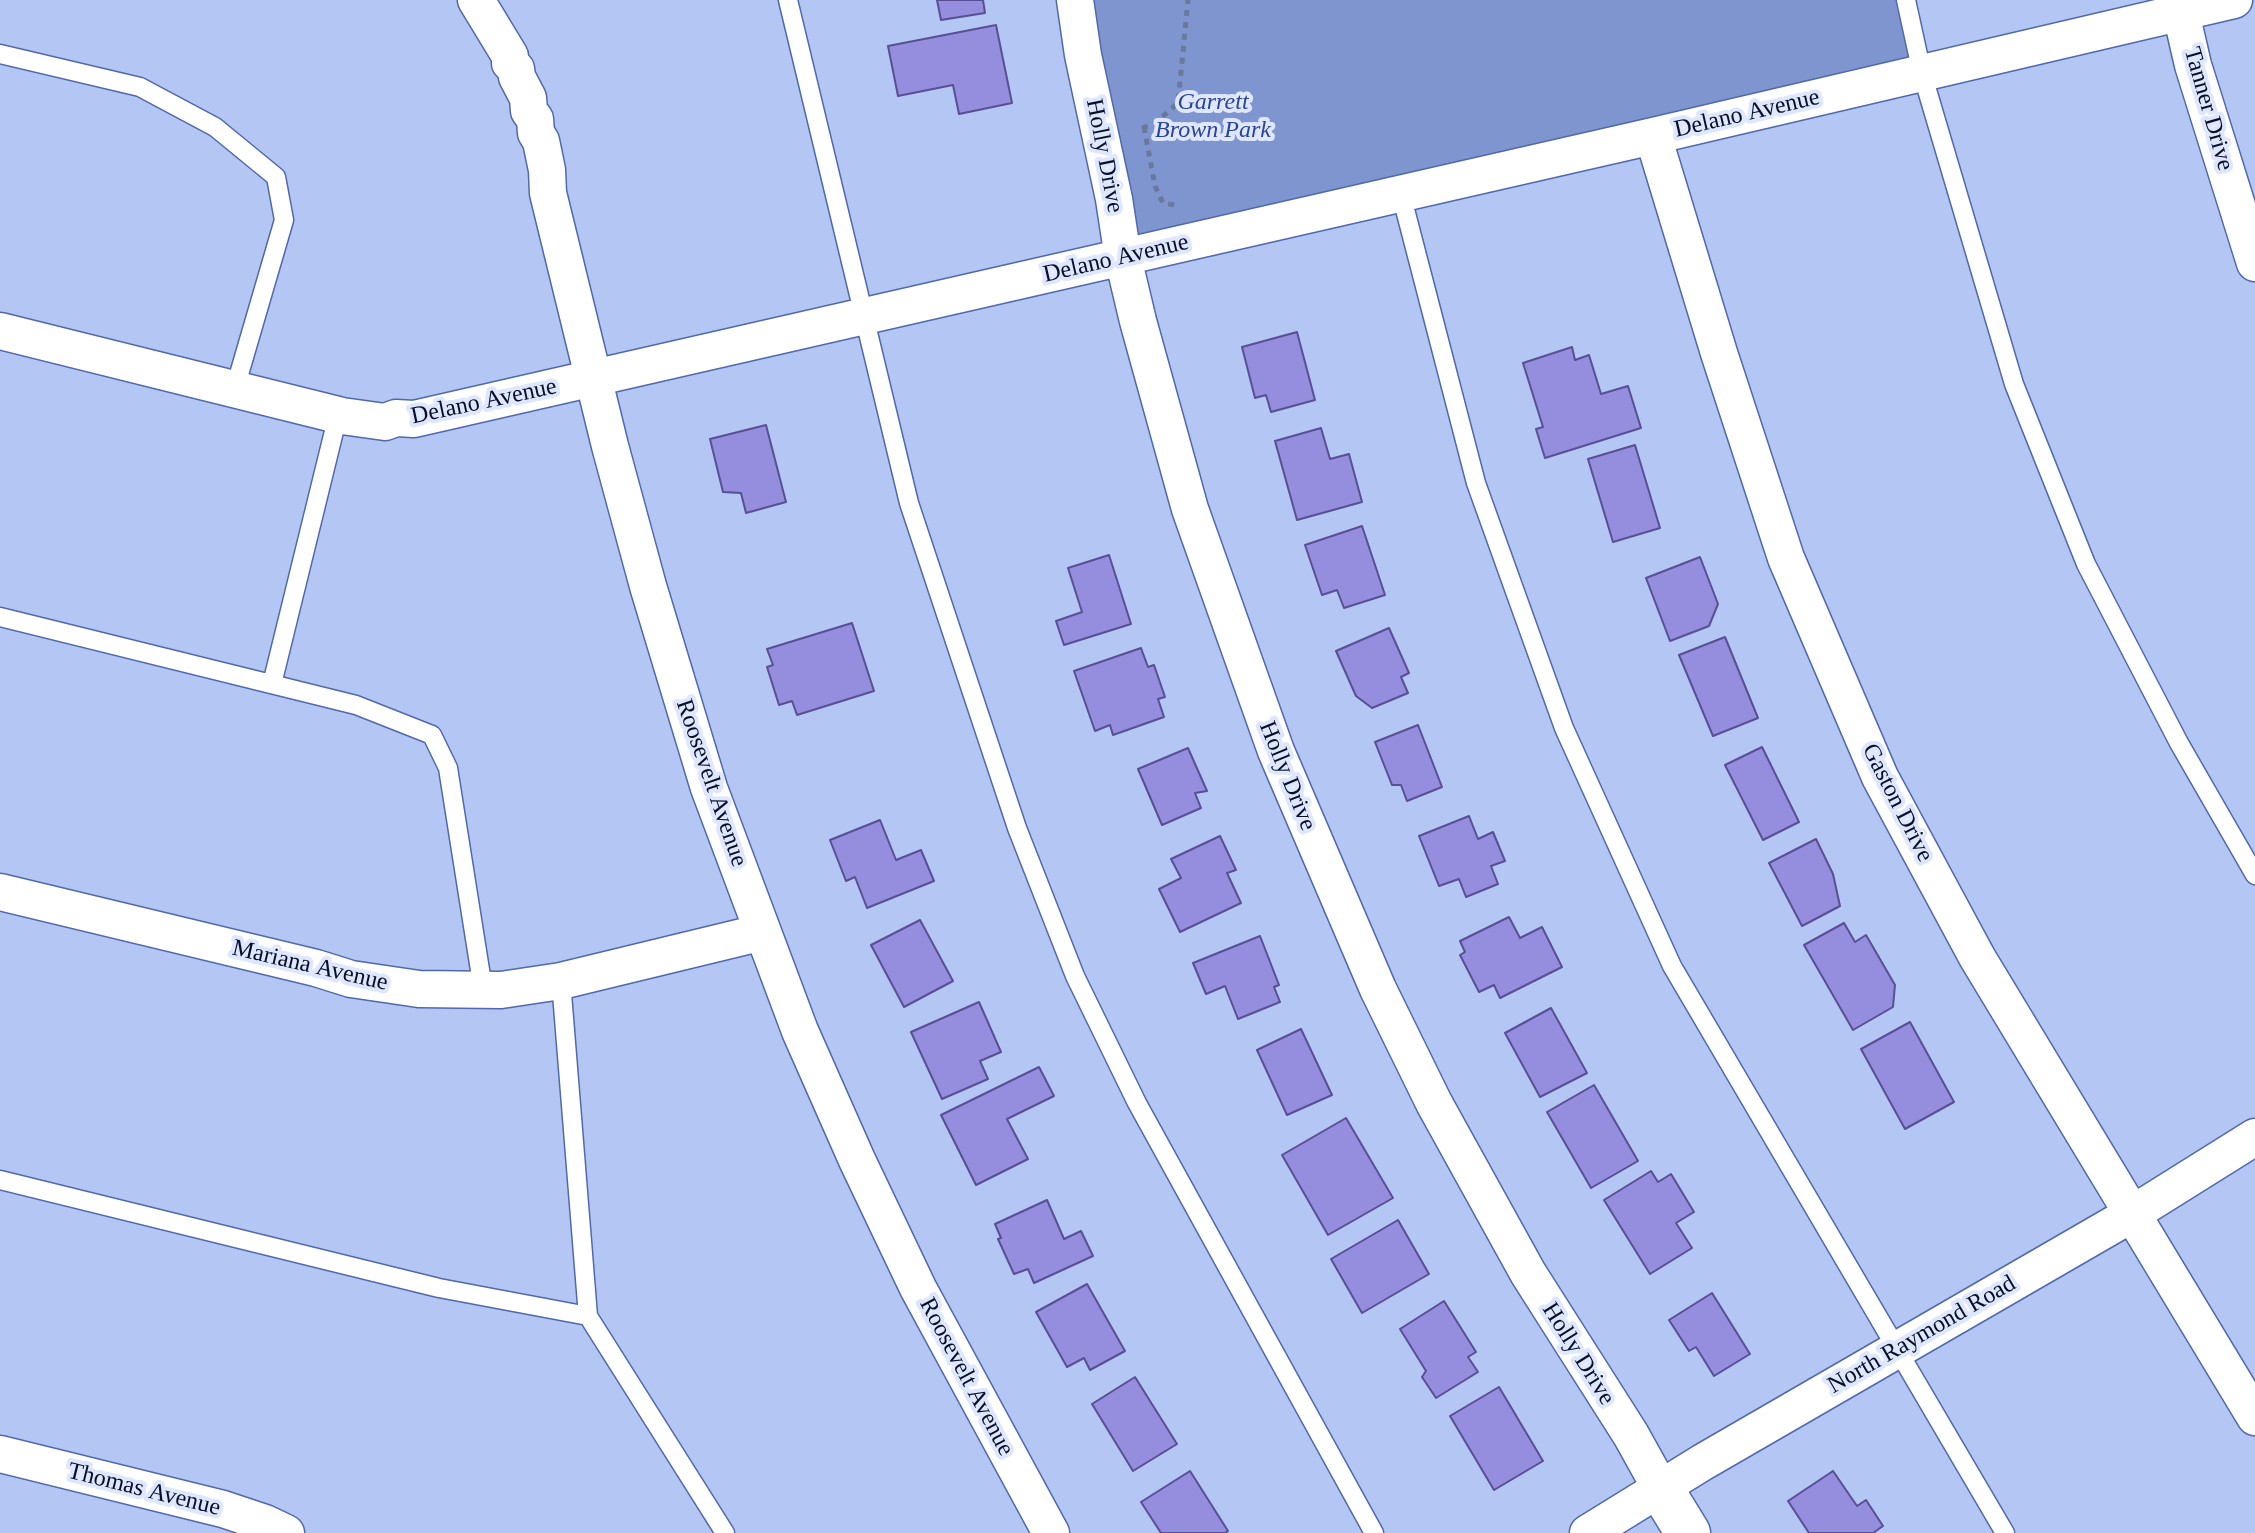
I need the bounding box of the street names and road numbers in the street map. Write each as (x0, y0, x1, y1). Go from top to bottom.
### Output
street label: Tanner Drive (2177, 44, 2239, 174)
street label: Delano Avenue (1672, 83, 1822, 145)
street label: Holly Drive (1079, 97, 1129, 215)
street label: Delano Avenue (1041, 228, 1191, 290)
street label: Delano Avenue (409, 373, 559, 431)
street label: Roosevelt Avenue (669, 696, 753, 870)
street label: Holly Drive (1252, 717, 1322, 835)
street label: Gaston Drive (1855, 739, 1939, 867)
street label: Mariana Avenue (229, 934, 391, 998)
street label: North Raymond Road (1823, 1270, 2021, 1400)
street label: Roosevelt Avenue (912, 1293, 1020, 1461)
street label: Holly Drive (1535, 1297, 1621, 1411)
street label: Thomas Avenue (65, 1457, 223, 1523)

